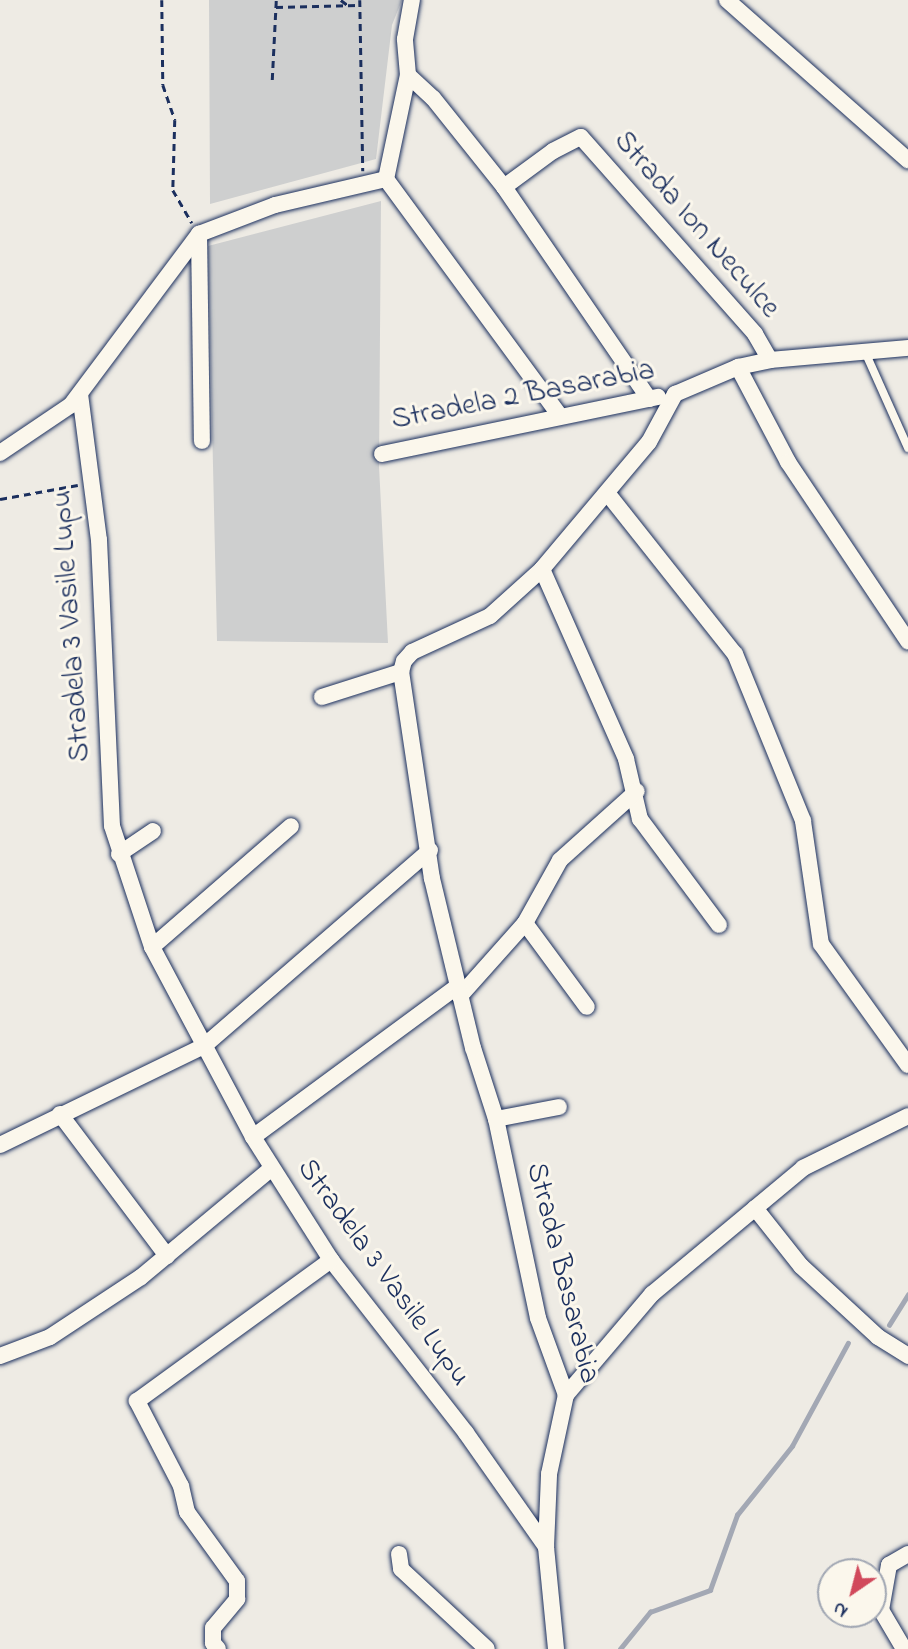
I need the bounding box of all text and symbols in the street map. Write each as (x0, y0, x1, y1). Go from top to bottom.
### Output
street label: Strada Ion Neculce (605, 124, 787, 326)
street label: Stradela 2 Basarabia (388, 353, 658, 439)
street label: Stradela 3 Vasile Lupu (45, 489, 99, 763)
street label: Stradela 3 Vasile Lupu (288, 1152, 478, 1394)
street label: Strada Basarabia (517, 1159, 607, 1387)
north arrow (817, 1558, 887, 1628)
text: N (828, 1594, 854, 1624)

